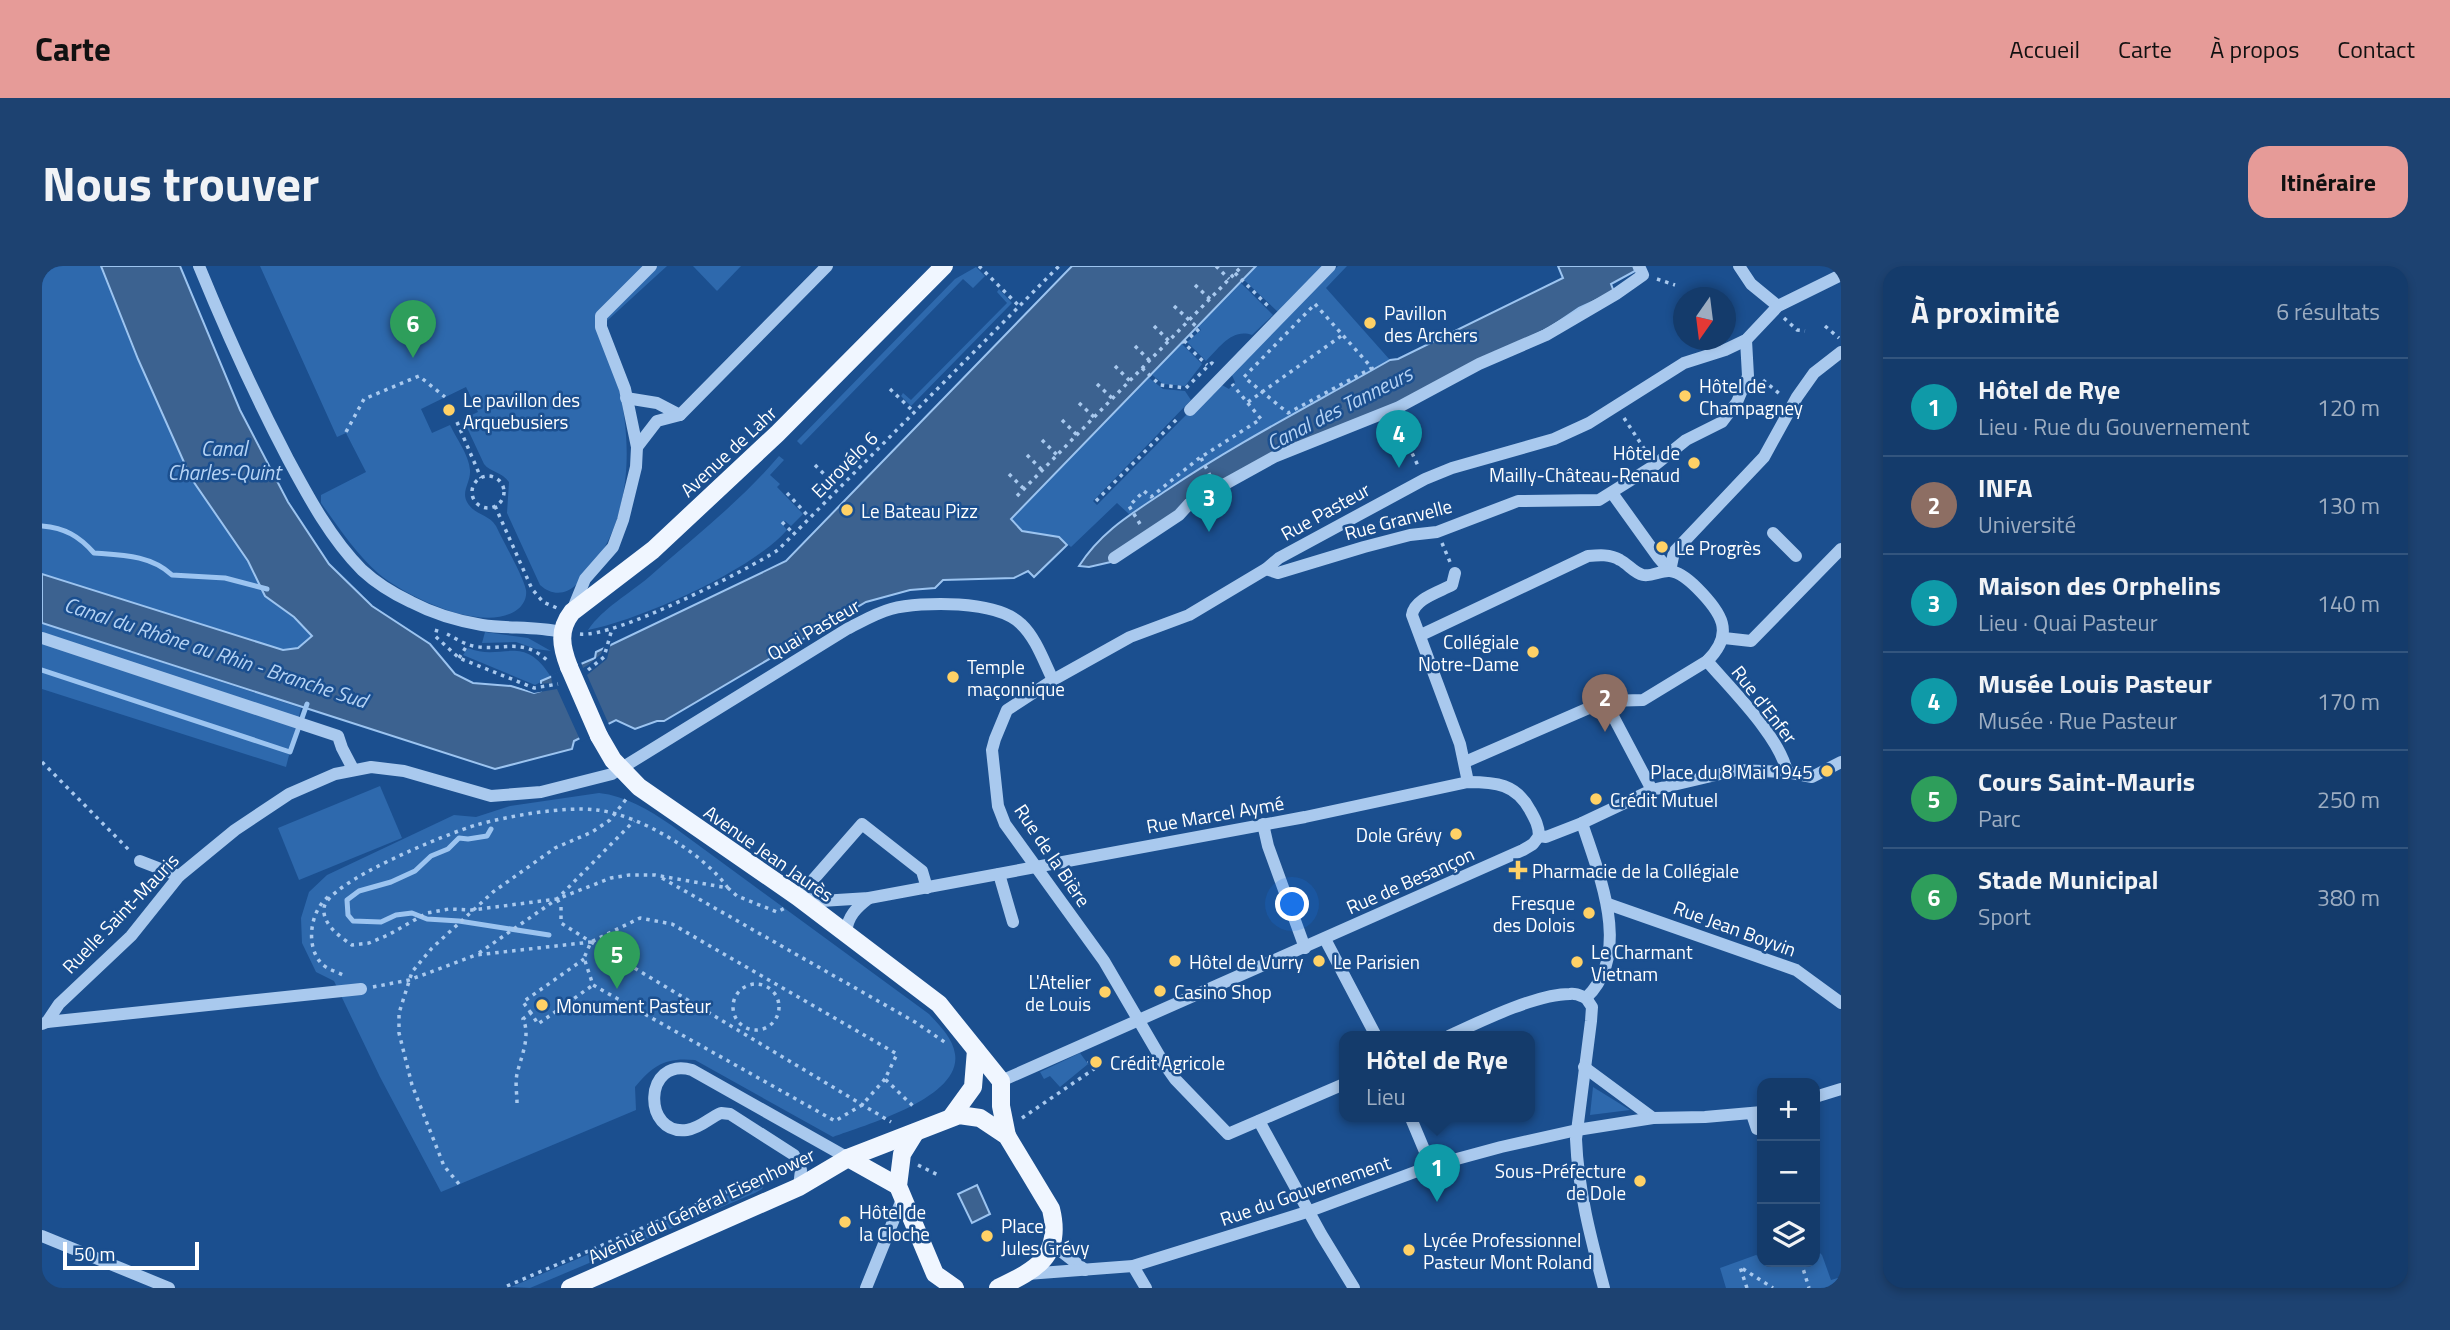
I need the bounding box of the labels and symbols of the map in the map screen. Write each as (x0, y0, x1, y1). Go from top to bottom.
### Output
north arrow (1673, 287, 1736, 350)
place label: Pavillon des Archers (1384, 298, 1478, 349)
pin: 6 (390, 300, 436, 358)
marker: Pavillon des Archers (1362, 315, 1378, 331)
water label: Canal des Tanneurs (1260, 356, 1419, 459)
place label: Hôtel de Champagney (1699, 371, 1803, 422)
place label: Le pavillon des Arquebusiers (463, 385, 580, 436)
marker: Hôtel de Champagney (1677, 388, 1693, 404)
street label: Avenue de Lahr (673, 398, 783, 503)
marker: Le pavillon des Arquebusiers (441, 402, 457, 418)
pin: 4 (1376, 410, 1422, 468)
street label: Eurovélo 6 (804, 424, 884, 504)
water label: Canal Charles-Quint (167, 432, 283, 488)
place label: Hôtel de Mailly-Château-Renaud (1489, 438, 1680, 489)
marker: Hôtel de Mailly-Château-Renaud (1686, 455, 1702, 471)
pin: 3 (1186, 474, 1232, 532)
street label: Rue Pasteur (1275, 474, 1375, 547)
street label: Rue Granvelle (1341, 491, 1455, 547)
place label: Le Bateau Pizz (861, 496, 978, 525)
marker: Le Bateau Pizz (839, 502, 855, 518)
place label: Le Progrès (1676, 533, 1761, 562)
marker: Le Progrès (1654, 539, 1670, 555)
water label: Canal du Rhône au Rhin - Branche Sud (60, 588, 374, 717)
street label: Quai Pasteur (761, 590, 865, 667)
place label: Collégiale Notre-Dame (1418, 627, 1519, 678)
marker: Collégiale Notre-Dame (1525, 644, 1541, 660)
place label: Temple maçonnique (967, 652, 1065, 703)
street label: Rue d'Enfer (1725, 659, 1805, 750)
marker: Temple maçonnique (945, 669, 961, 685)
pin: 2 (1582, 674, 1628, 732)
place label: Place du 8 Mai 1945 (1650, 757, 1813, 786)
marker: Place du 8 Mai 1945 (1819, 763, 1835, 779)
place label: Crédit Mutuel (1610, 785, 1718, 814)
street label: Rue Marcel Aymé (1144, 788, 1286, 840)
marker: Crédit Mutuel (1588, 791, 1604, 807)
street label: Avenue Jean Jaurès (698, 797, 840, 909)
street label: Rue de la Bière (1008, 798, 1098, 912)
place label: Dole Grévy (1356, 820, 1442, 849)
marker: Dole Grévy (1448, 826, 1464, 842)
street label: Rue de Besançon (1341, 839, 1479, 921)
street label: Ruelle Saint-Mauris (55, 846, 185, 980)
place label: Pharmacie de la Collégiale (1532, 856, 1739, 885)
marker: Pharmacie de la Collégiale (1510, 862, 1526, 878)
your location (1275, 887, 1309, 921)
place label: Fresque des Dolois (1493, 888, 1575, 939)
street label: Rue Jean Boyvin (1670, 892, 1800, 964)
marker: Fresque des Dolois (1581, 905, 1597, 921)
pin: 5 (594, 931, 640, 989)
place label: Le Charmant Vietnam (1591, 937, 1693, 988)
place label: Hôtel de Vurry (1189, 947, 1303, 976)
place label: Le Parisien (1333, 947, 1420, 976)
marker: Hôtel de Vurry (1167, 953, 1183, 969)
marker: Le Parisien (1311, 953, 1327, 969)
marker: Le Charmant Vietnam (1569, 954, 1585, 970)
place label: L'Atelier de Louis (1025, 967, 1091, 1018)
place label: Casino Shop (1174, 977, 1272, 1006)
marker: Casino Shop (1152, 983, 1168, 999)
marker: L'Atelier de Louis (1097, 984, 1113, 1000)
place label: Monument Pasteur (556, 991, 712, 1020)
marker: Monument Pasteur (534, 997, 550, 1013)
place label: Crédit Agricole (1110, 1048, 1225, 1077)
marker: Crédit Agricole (1088, 1054, 1104, 1070)
street label: Avenue du Général Eisenhower (583, 1139, 820, 1270)
pin: 1 (1414, 1144, 1460, 1202)
street label: Rue du Gouvernement (1216, 1147, 1395, 1233)
place label: Sous-Préfecture de Dole (1495, 1156, 1626, 1207)
marker: Sous-Préfecture de Dole (1632, 1173, 1648, 1189)
place label: Hôtel de la Cloche (859, 1197, 930, 1248)
place label: Place Jules Grévy (1001, 1211, 1089, 1262)
marker: Hôtel de la Cloche (837, 1214, 853, 1230)
place label: Lycée Professionnel Pasteur Mont Roland (1423, 1225, 1592, 1276)
marker: Place Jules Grévy (979, 1228, 995, 1244)
scale bar (63, 1239, 200, 1271)
marker: Lycée Professionnel Pasteur Mont Roland (1401, 1242, 1417, 1258)

